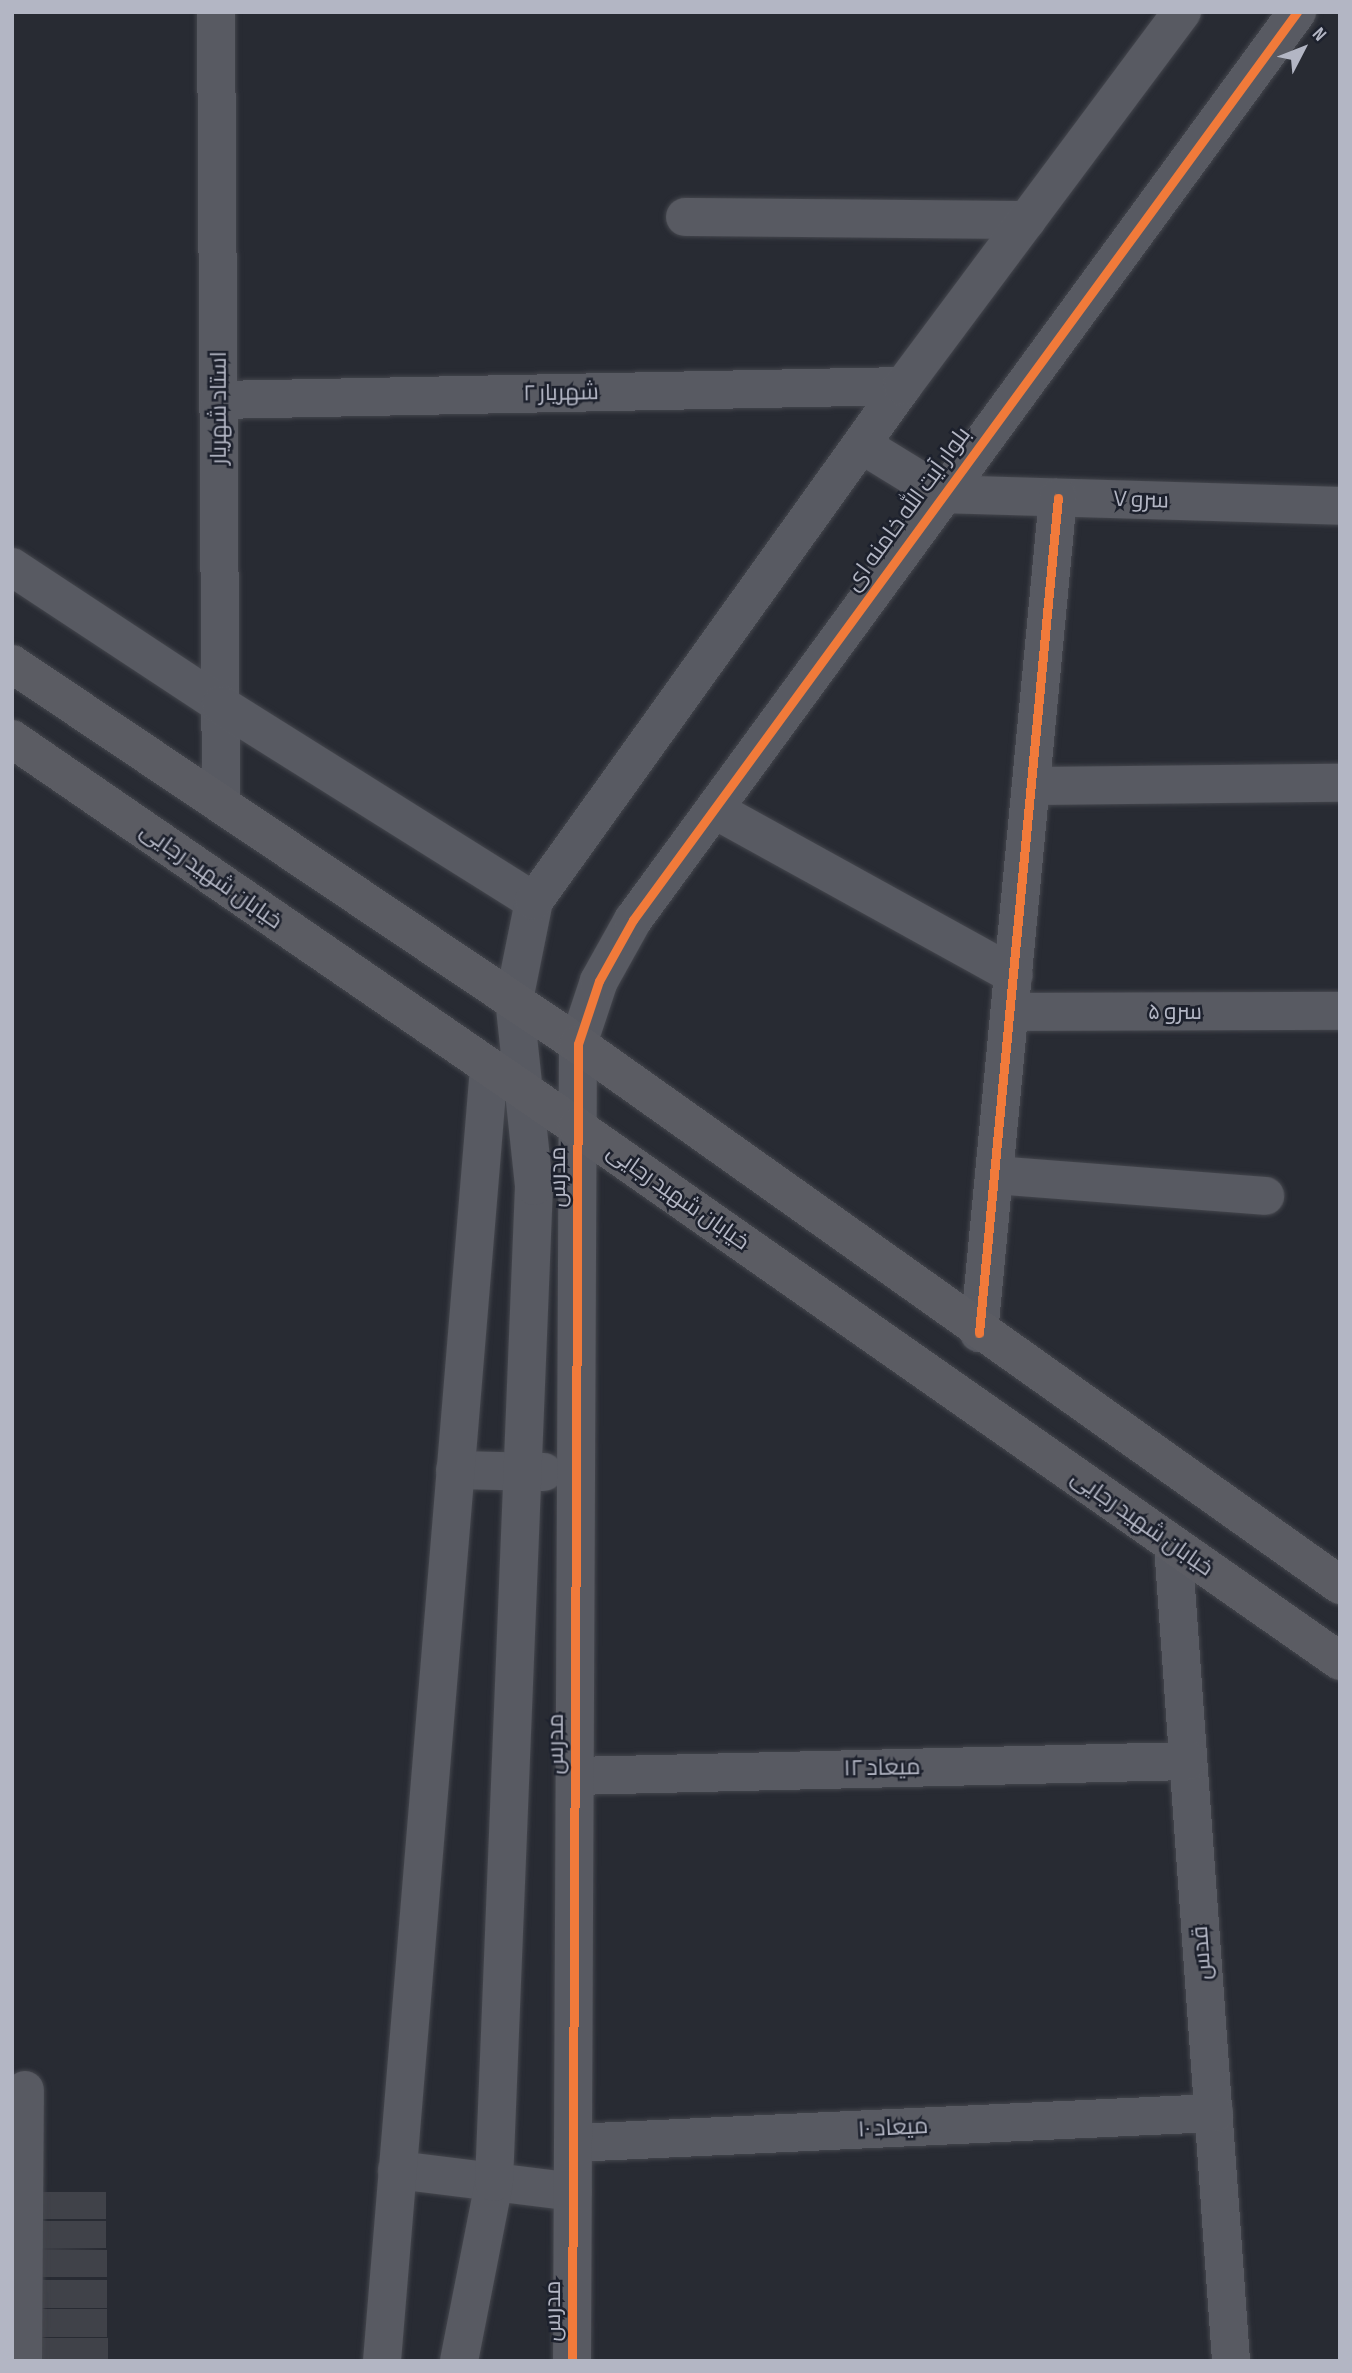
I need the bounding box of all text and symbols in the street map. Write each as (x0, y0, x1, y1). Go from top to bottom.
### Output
north arrow (1268, 14, 1338, 84)
text: N (1307, 23, 1331, 46)
street label: استاد شهریار (205, 351, 233, 465)
street label: شهریار ۲ (523, 379, 599, 407)
street label: بلوار آیت الله خامنه ای (839, 422, 977, 596)
street label: سرو ۷ (1112, 485, 1170, 515)
street label: خیابان شهید رجایی (135, 817, 287, 935)
street label: سرو ۵ (1148, 998, 1202, 1026)
street label: خیابان شهید رجایی (602, 1138, 754, 1256)
street label: مدرس (544, 1147, 572, 1207)
street label: خیابان شهید رجایی (1066, 1464, 1218, 1582)
street label: مدرس (542, 1714, 570, 1774)
street label: میعاد ۱۲ (843, 1754, 921, 1782)
street label: قدس (1186, 1925, 1218, 1981)
street label: میعاد ۱۰ (857, 2112, 929, 2144)
street label: مدرس (539, 2281, 567, 2341)

